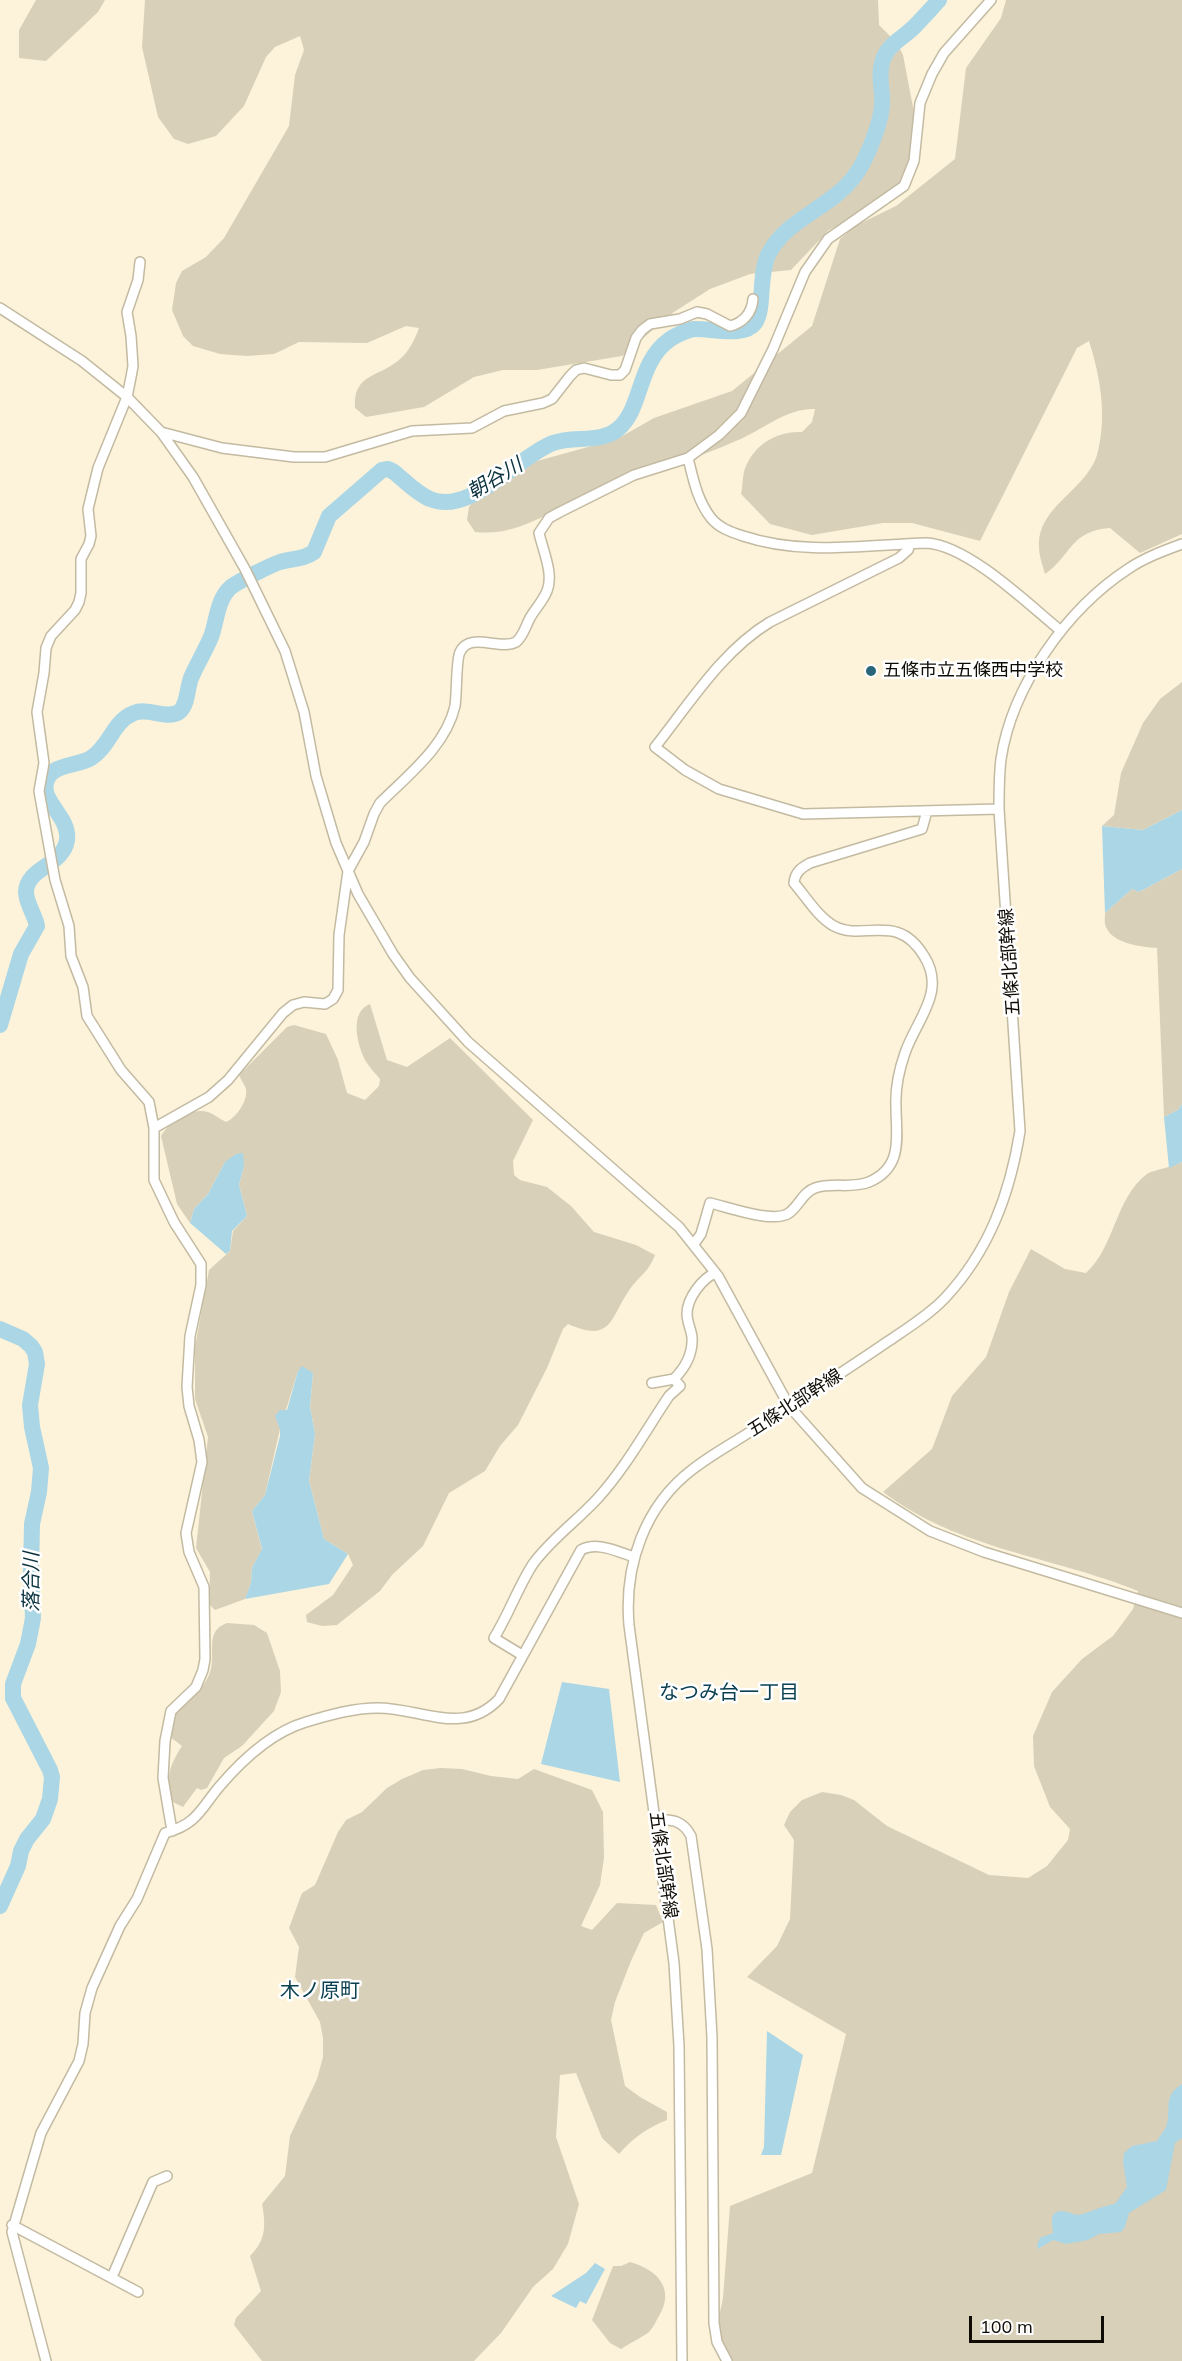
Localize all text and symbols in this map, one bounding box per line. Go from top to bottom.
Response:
water label: 朝谷川 [463,453,527,505]
place label: 五條市立五條西中学校 [883,660,1063,682]
marker: 五條市立五條西中学校 [864,664,878,678]
street label: 五條北部幹線 [995,907,1025,1017]
street label: 五條北部幹線 [744,1365,846,1441]
water label: 落合川 [20,1552,44,1612]
district label: なつみ台一丁目 [659,1681,799,1705]
street label: 五條北部幹線 [645,1810,681,1920]
district label: 木ノ原町 [280,1979,360,2003]
scale bar [972,2304,1107,2342]
text: 100 m [980,2315,1033,2338]

